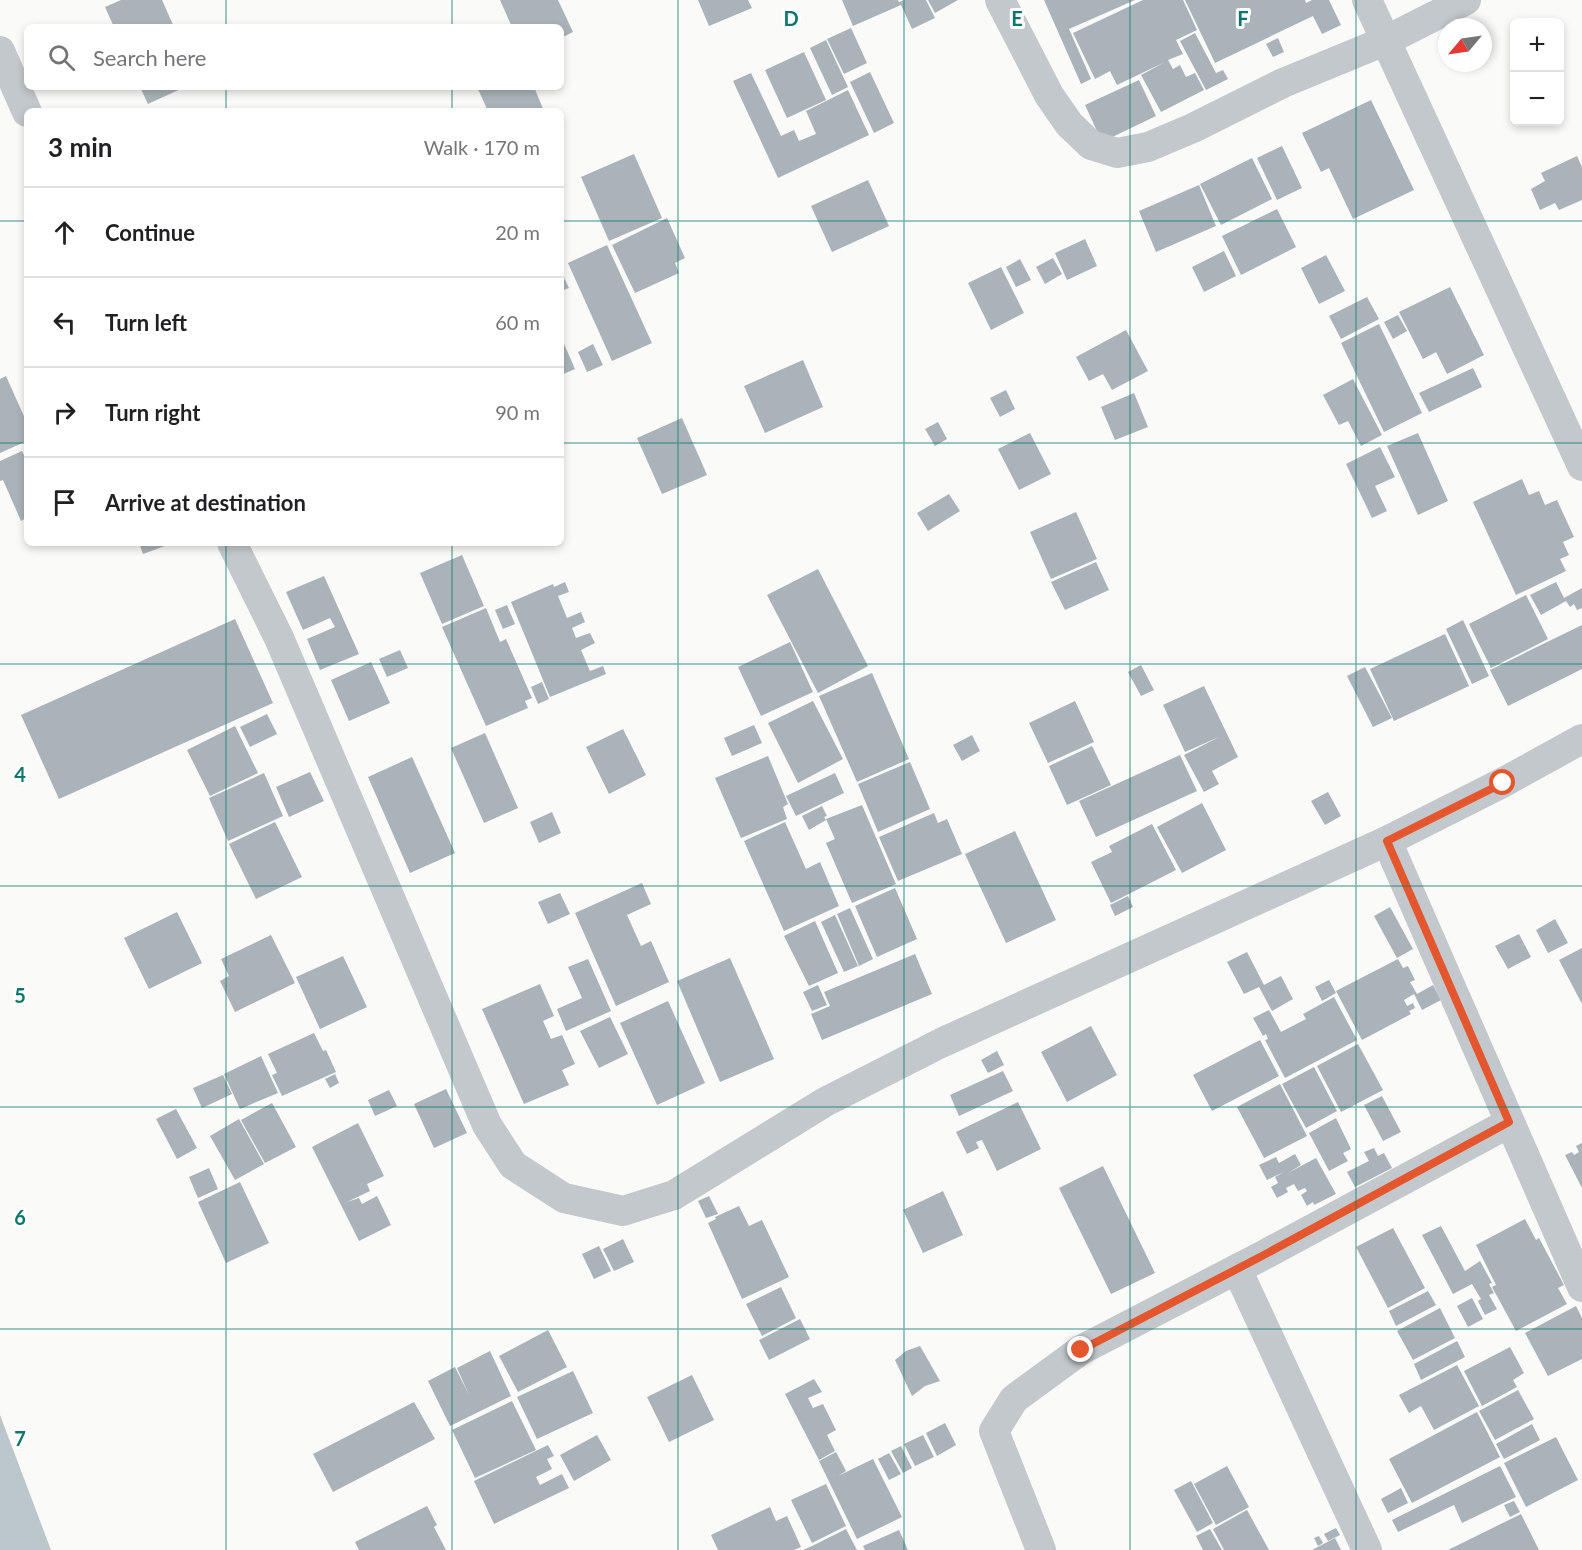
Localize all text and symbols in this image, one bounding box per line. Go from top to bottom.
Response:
text: D [783,6,799,30]
text: E [1011,6,1023,30]
text: F [1237,6,1249,30]
north arrow [1438,18,1492,72]
map controls [1510,18,1564,126]
button: + [1510,18,1564,72]
search box [24,24,564,90]
icon: search [45,41,78,74]
text: Search here [93,44,206,71]
button: − [1510,72,1564,126]
text: 3 min [48,131,112,163]
text: Walk · 170 m [424,135,540,159]
icon: ahead [48,216,81,249]
text: Continue [105,219,195,246]
text: 20 m [495,220,540,244]
icon: left [48,306,81,339]
text: Turn left [105,309,187,336]
text: 60 m [495,310,540,334]
icon: right [48,396,81,429]
text: Turn right [105,399,200,426]
text: 90 m [495,400,540,424]
icon: arrive [48,486,81,519]
text: Arrive at destination [105,489,306,516]
text: 4 [14,762,26,786]
route start [1489,769,1515,795]
text: 5 [14,983,26,1007]
text: 6 [14,1205,26,1229]
route end [1067,1336,1093,1362]
text: 7 [14,1426,26,1450]

